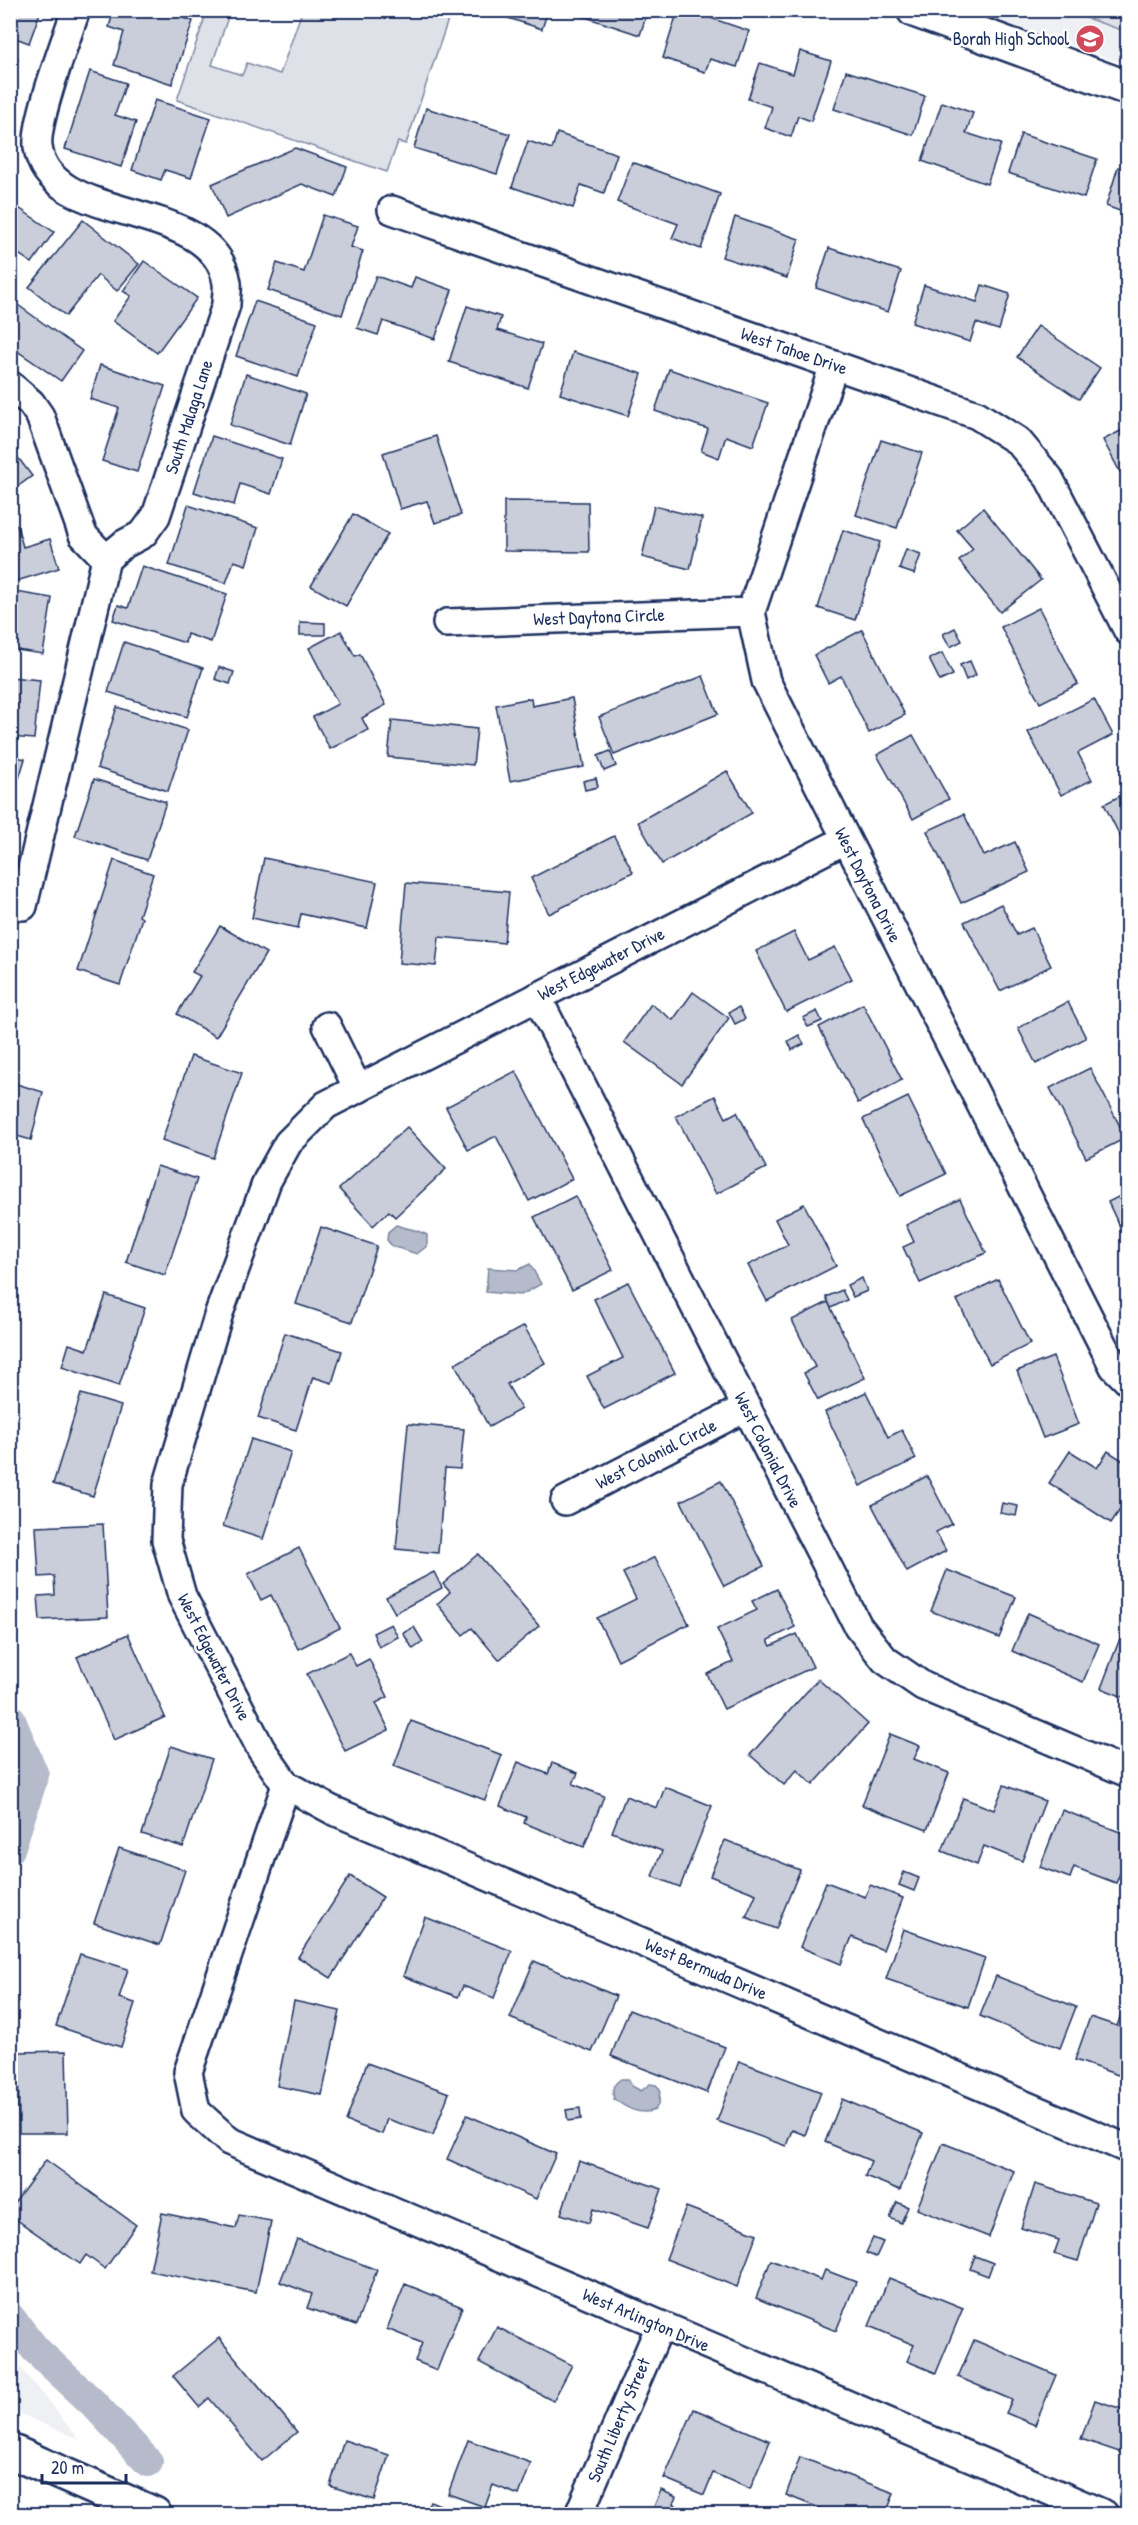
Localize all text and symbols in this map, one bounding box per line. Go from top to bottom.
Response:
school or university icon: Borah High School [1074,23,1106,55]
place label: Borah High School [953,26,1069,51]
street label: West Tahoe Drive [738,321,851,380]
street label: South Malaga Lane [158,357,219,477]
street label: West Daytona Circle [533,602,665,631]
street label: West Daytona Drive [829,823,908,946]
street label: West Edgewater Drive [533,921,669,1006]
street label: West Colonial Drive [729,1388,808,1512]
street label: West Colonial Circle [591,1412,721,1495]
street label: West Edgewater Drive [172,1589,257,1725]
street label: West Bermuda Drive [641,1932,771,2005]
street label: West Arlington Drive [579,2282,714,2358]
street label: South Liberty Street [581,2353,656,2486]
scale bar [42,2447,126,2485]
text: 20 m [51,2455,84,2480]

